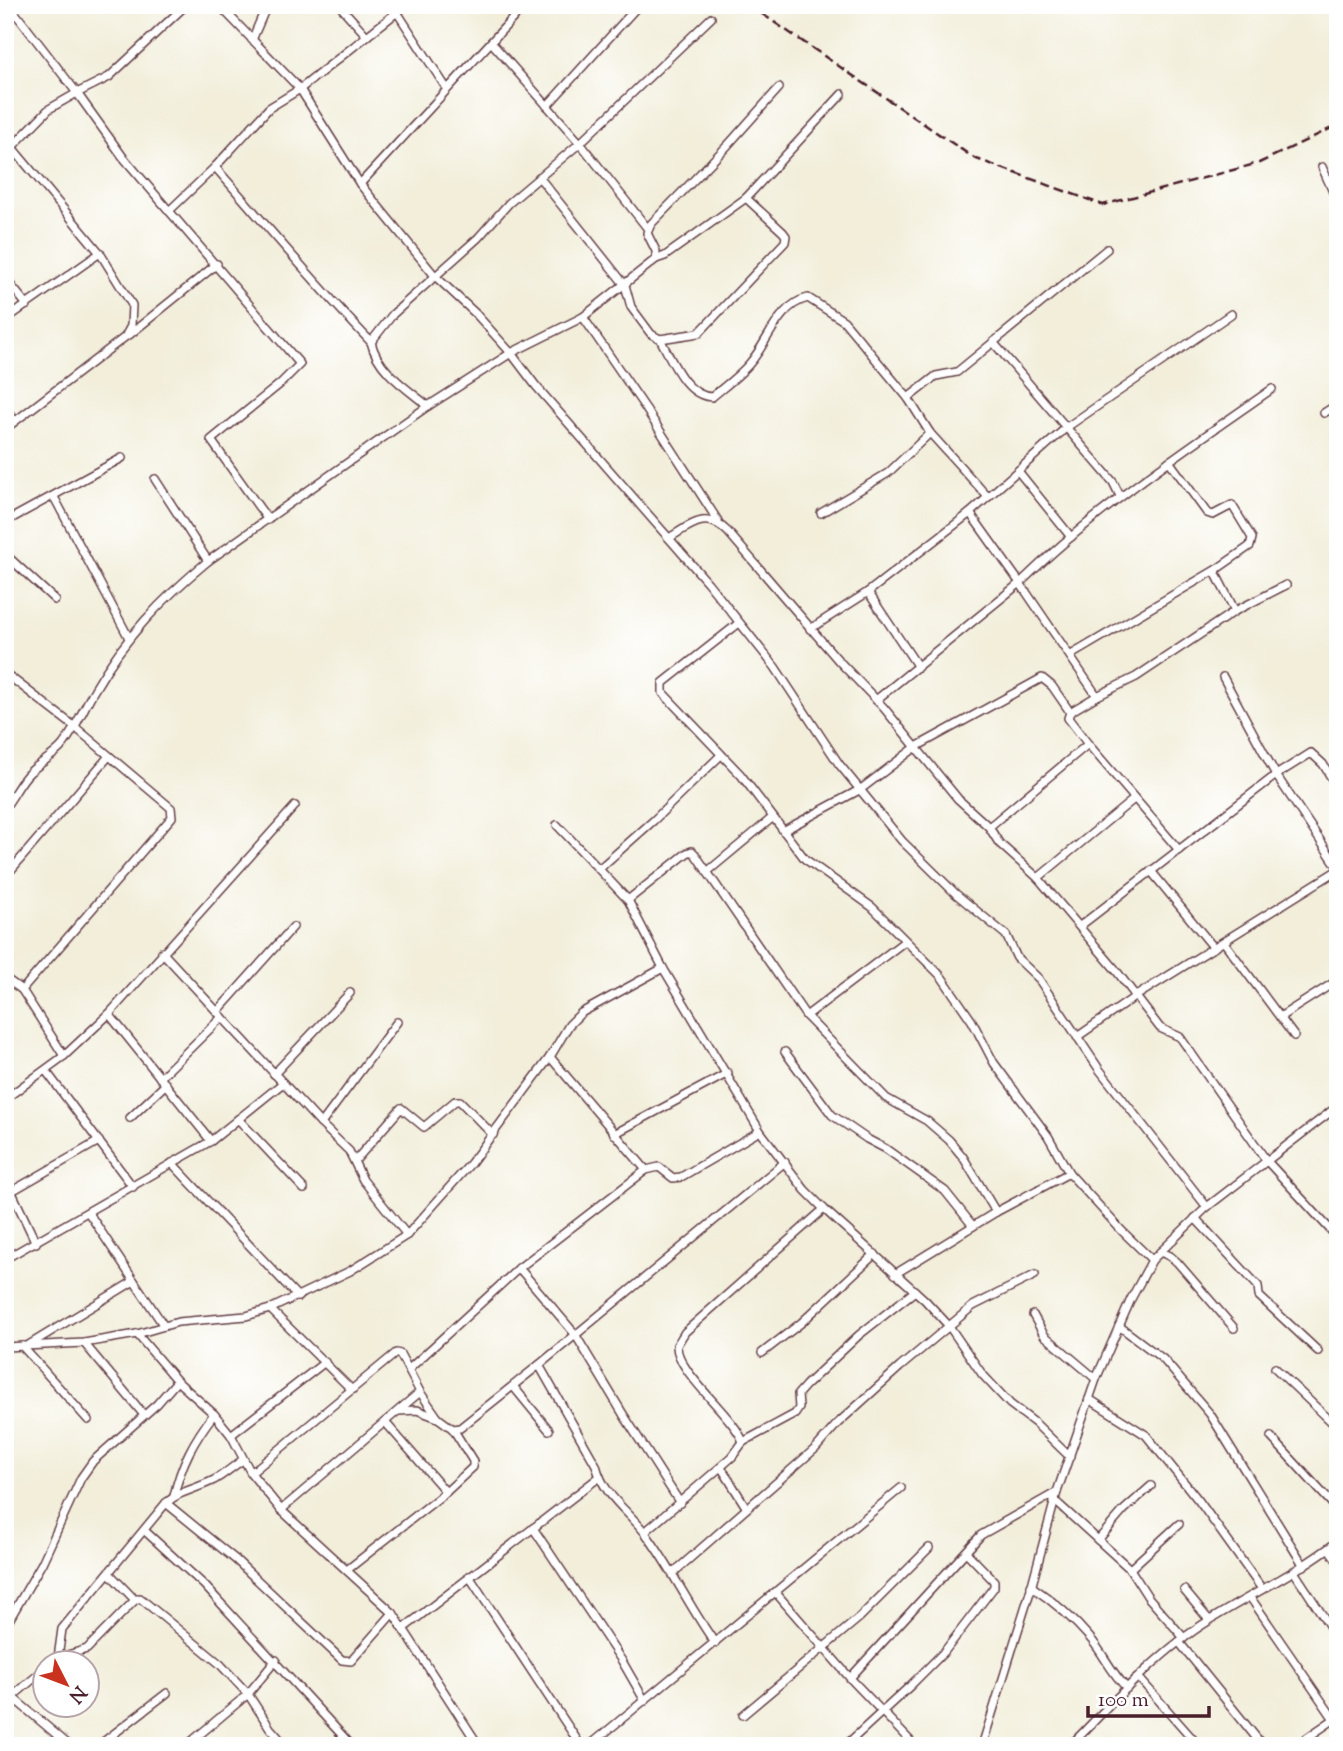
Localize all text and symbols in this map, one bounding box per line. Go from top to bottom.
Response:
north arrow [32,1650,102,1720]
scale bar [1088,1674,1208,1718]
text: N [62,1679,92,1708]
text: 100 m [1098,1686,1149,1716]

